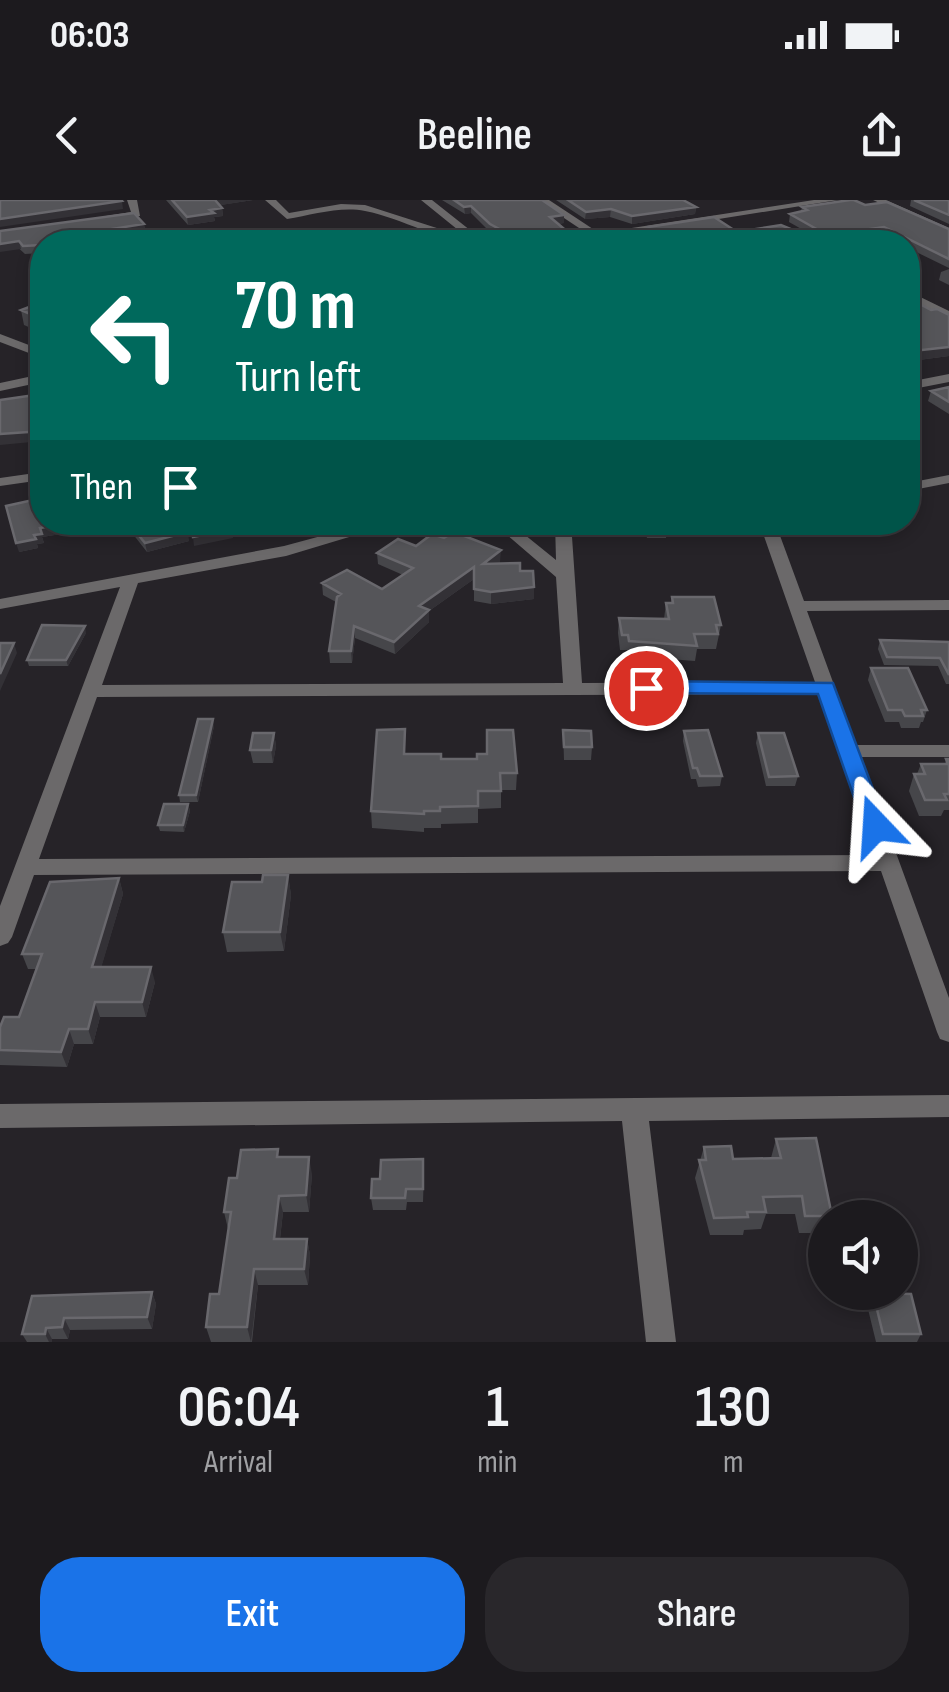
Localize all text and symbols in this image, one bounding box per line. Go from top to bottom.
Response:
text: 06:03 [50,13,130,58]
icon: back [40,108,95,163]
text: Beeline [417,108,532,163]
icon: share [854,108,909,163]
text: 70 m [235,265,356,349]
icon: left [70,270,200,400]
text: Turn left [235,350,361,405]
icon: arrive [153,460,208,515]
text: Then [70,465,133,510]
pin [604,646,689,731]
icon: arrive [619,661,674,716]
position arrow [824,774,928,878]
map controls [808,1200,918,1310]
button: sound [808,1200,918,1310]
text: 06:04 [178,1372,300,1444]
text: 1 [486,1372,509,1444]
text: 130 [695,1372,771,1444]
text: Arrival [204,1443,273,1482]
text: min [477,1443,518,1482]
text: m [723,1443,744,1482]
button: Exit [40,1557,465,1672]
button: Share [485,1557,909,1672]

